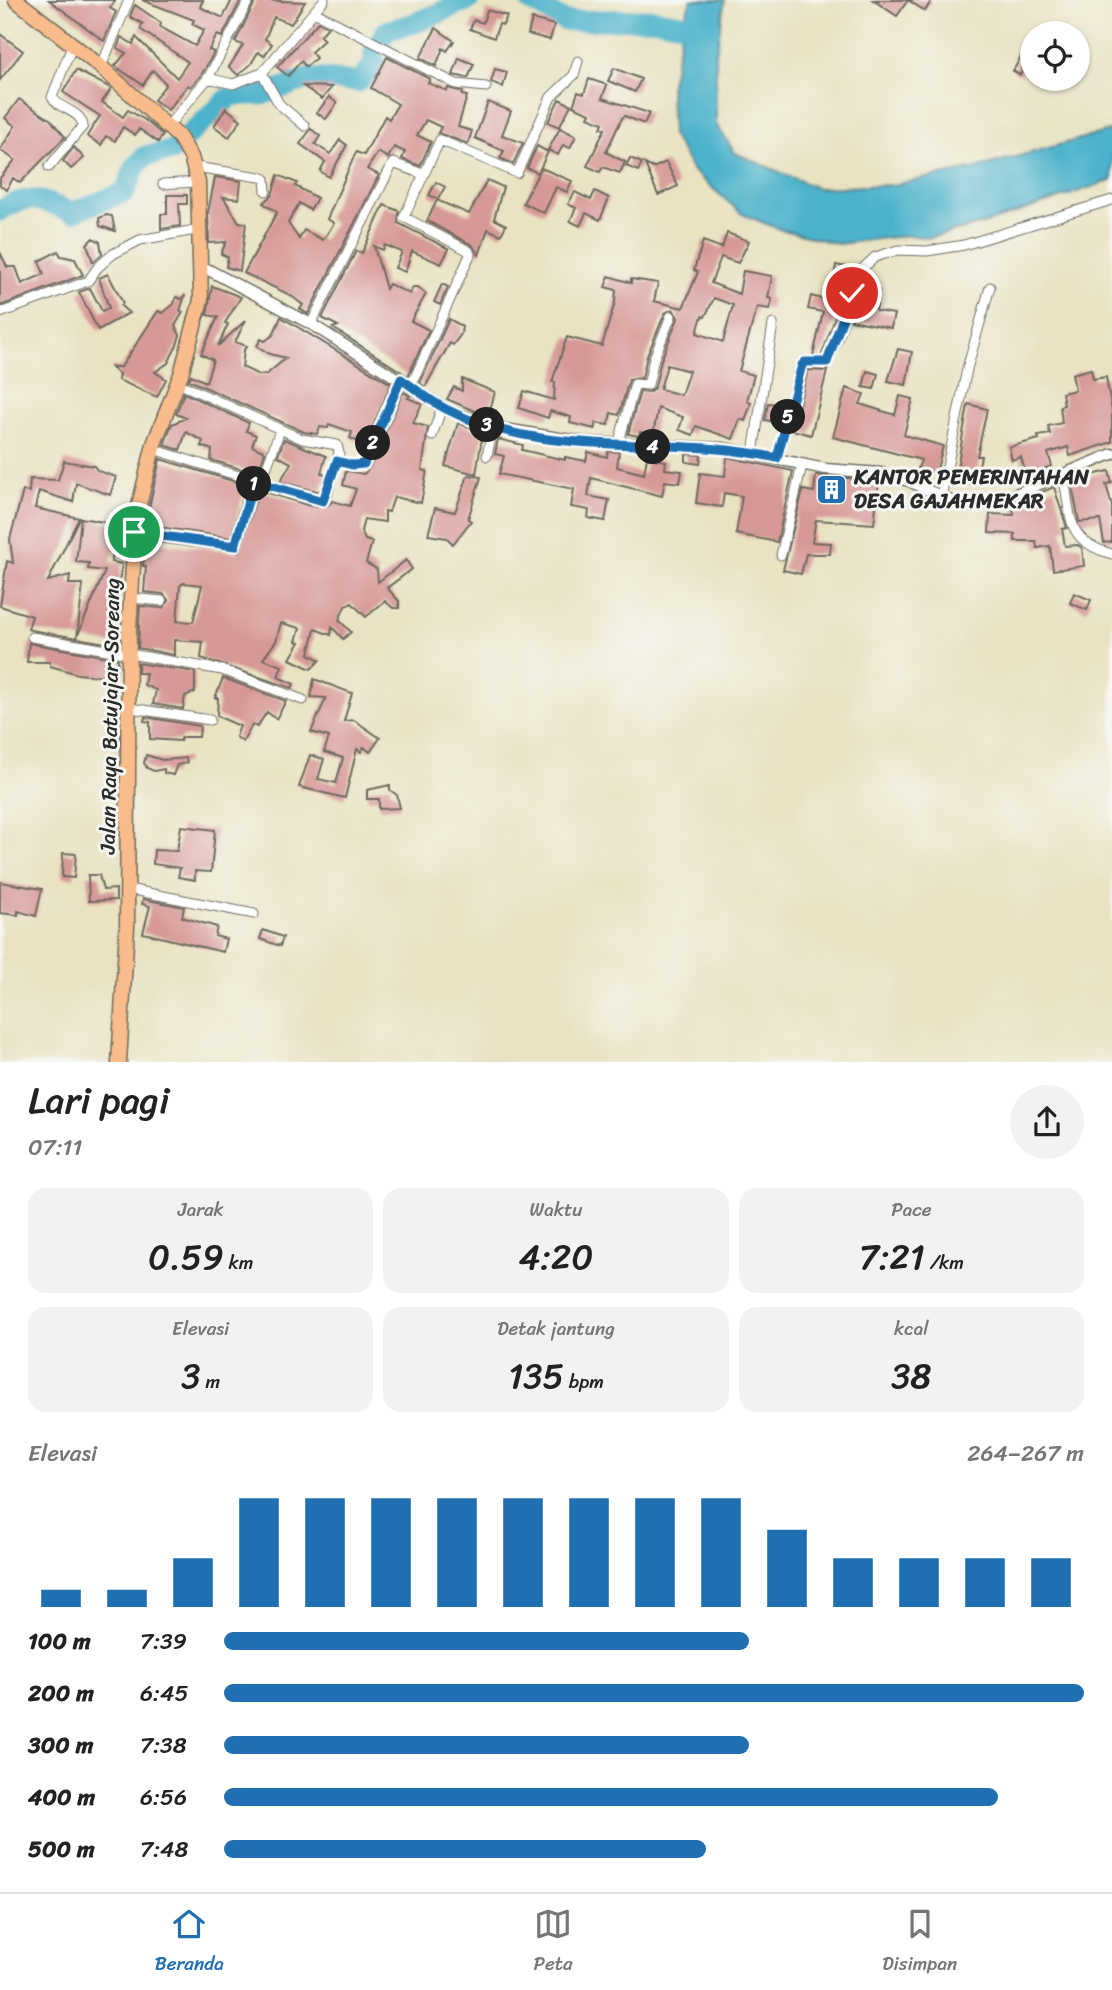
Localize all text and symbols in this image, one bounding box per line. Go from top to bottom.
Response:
map controls [1020,21,1090,91]
button: locate [1020,21,1090,91]
pin [822,263,882,323]
icon: check [833,274,871,312]
pin: 5 [770,400,806,434]
text: 5 [782,400,793,433]
pin: 3 [470,408,504,442]
text: 3 [481,408,492,441]
pin: 2 [356,426,390,460]
text: 2 [367,426,378,459]
pin: 4 [636,430,670,464]
text: 4 [647,430,658,463]
place label: KANTOR PEMERINTAHAN DESA GAJAHMEKAR [853,458,1089,520]
pin: 1 [236,466,272,502]
text: 1 [249,467,258,500]
building icon: KANTOR PEMERINTAHAN DESA GAJAHMEKAR [814,472,848,506]
pin [104,502,164,562]
icon: arrive [115,513,153,551]
street label: Jalan Raya Batujajar-Soreang [89,577,131,855]
text: Lari pagi [28,1067,169,1134]
button: share [1010,1085,1084,1159]
text: 07:11 [28,1127,82,1168]
text: Jarak [178,1193,224,1226]
text: Waktu [530,1193,582,1226]
text: Pace [891,1193,931,1226]
text: 0.59 [148,1226,224,1288]
text: 4:20 [519,1226,593,1288]
text: 7:21 [859,1226,925,1288]
text: km [224,1246,253,1279]
text: /km [925,1246,964,1279]
text: Elevasi [172,1312,229,1345]
text: Detak jantung [497,1312,615,1345]
text: kcal [894,1312,929,1345]
text: 3 [181,1345,201,1407]
text: 135 [508,1345,564,1407]
text: 38 [891,1345,931,1407]
text: m [201,1365,220,1398]
text: bpm [564,1365,604,1398]
text: Elevasi [28,1433,97,1474]
text: 264–267 m [967,1433,1084,1474]
text: 100 m [28,1621,91,1662]
text: 7:39 [140,1621,187,1662]
text: 200 m [28,1673,94,1714]
text: 6:45 [140,1673,188,1714]
text: 300 m [28,1725,93,1766]
text: 7:38 [140,1725,187,1766]
text: 400 m [28,1777,95,1818]
text: 6:56 [140,1777,187,1818]
text: 500 m [28,1829,95,1870]
text: 7:48 [140,1829,188,1870]
tab: Beranda [155,1905,224,1980]
tab: Peta [533,1905,573,1980]
tab: Disimpan [882,1905,957,1980]

